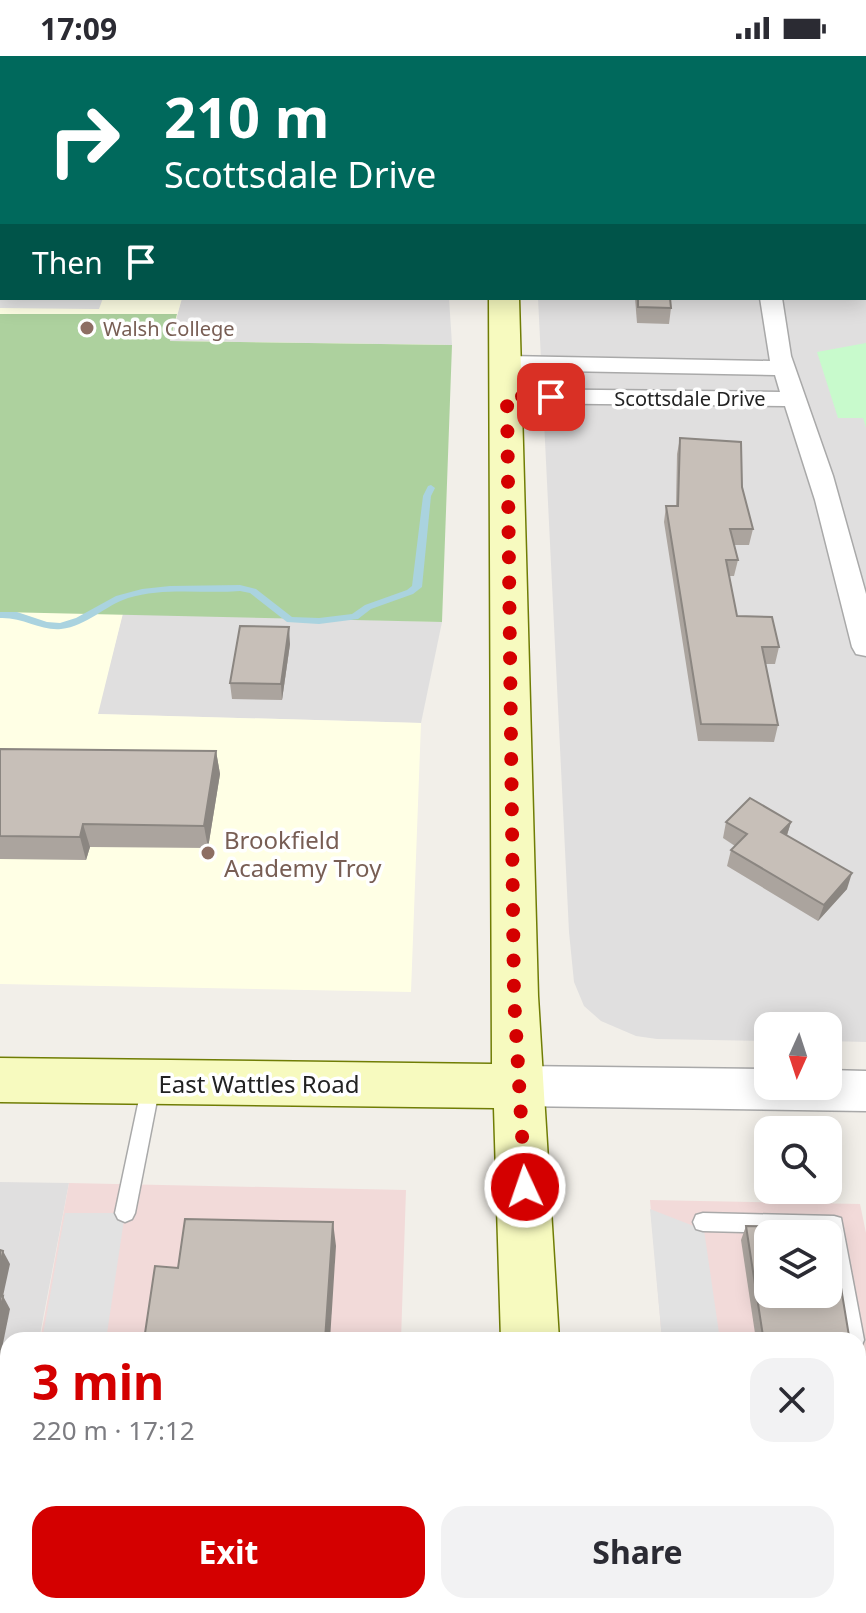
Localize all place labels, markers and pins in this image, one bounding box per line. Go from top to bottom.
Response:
place label: Walsh College [103,315,235,342]
marker: Walsh College [78,319,96,337]
pin [517,363,585,431]
place label: Brookfield Academy Troy [224,823,382,884]
marker: Brookfield Academy Troy [199,844,217,862]

